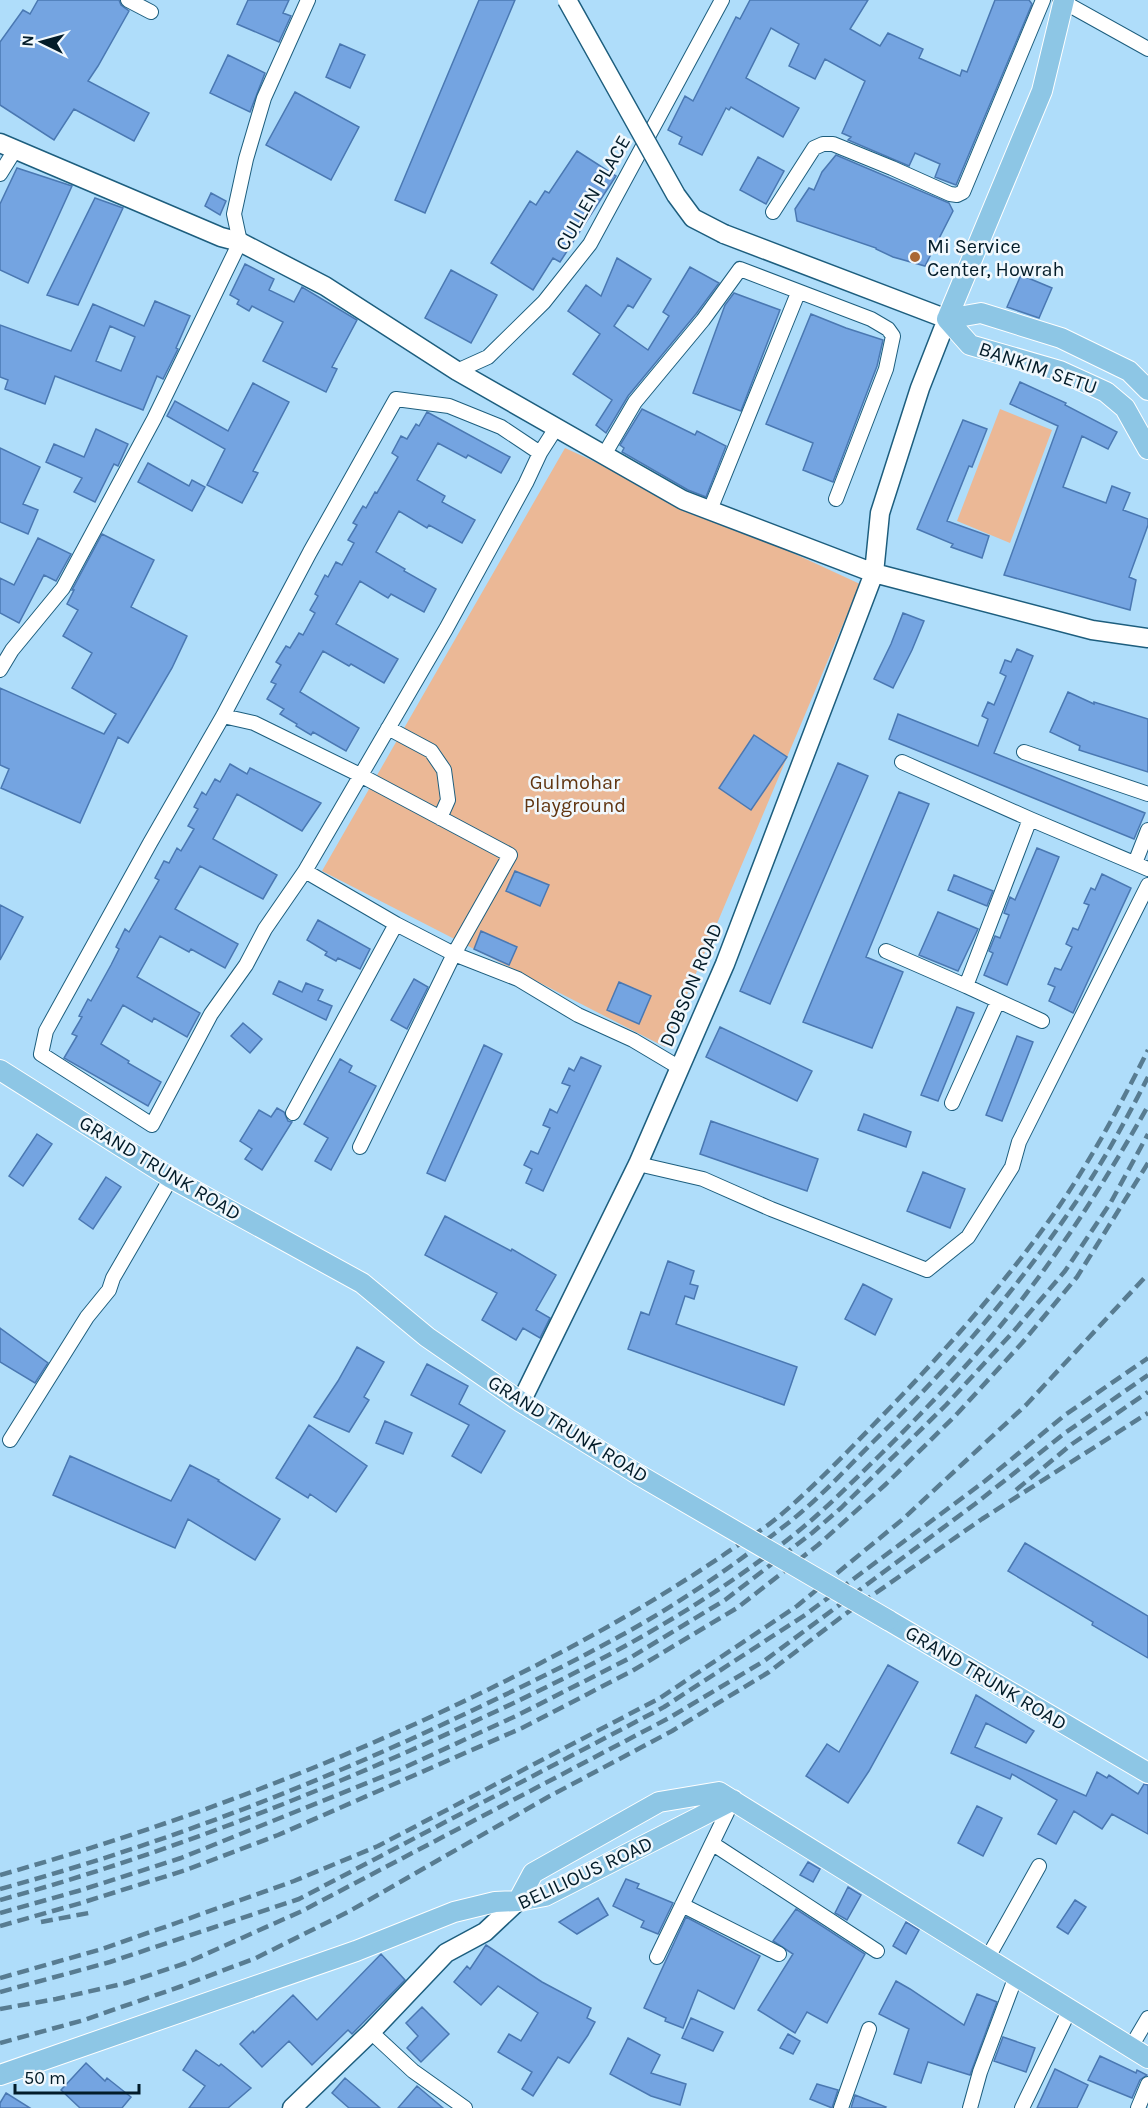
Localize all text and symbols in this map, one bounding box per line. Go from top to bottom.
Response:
north arrow [12,12,72,72]
text: N [18,34,38,47]
street label: CULLEN PLACE [551,131,635,255]
place label: Mi Service Center, Howrah [927,235,1065,281]
marker: Mi Service Center, Howrah [908,250,922,264]
street label: BANKIM SETU [976,337,1100,399]
park label: Gulmohar Playground [524,771,626,817]
street label: DOBSON ROAD [655,920,727,1050]
street label: GRAND TRUNK ROAD [75,1111,245,1225]
street label: GRAND TRUNK ROAD [484,1370,652,1488]
street label: GRAND TRUNK ROAD [901,1621,1071,1735]
street label: BELILIOUS ROAD [514,1832,656,1914]
scale bar [15,2057,140,2095]
text: 50 m [24,2067,66,2089]

